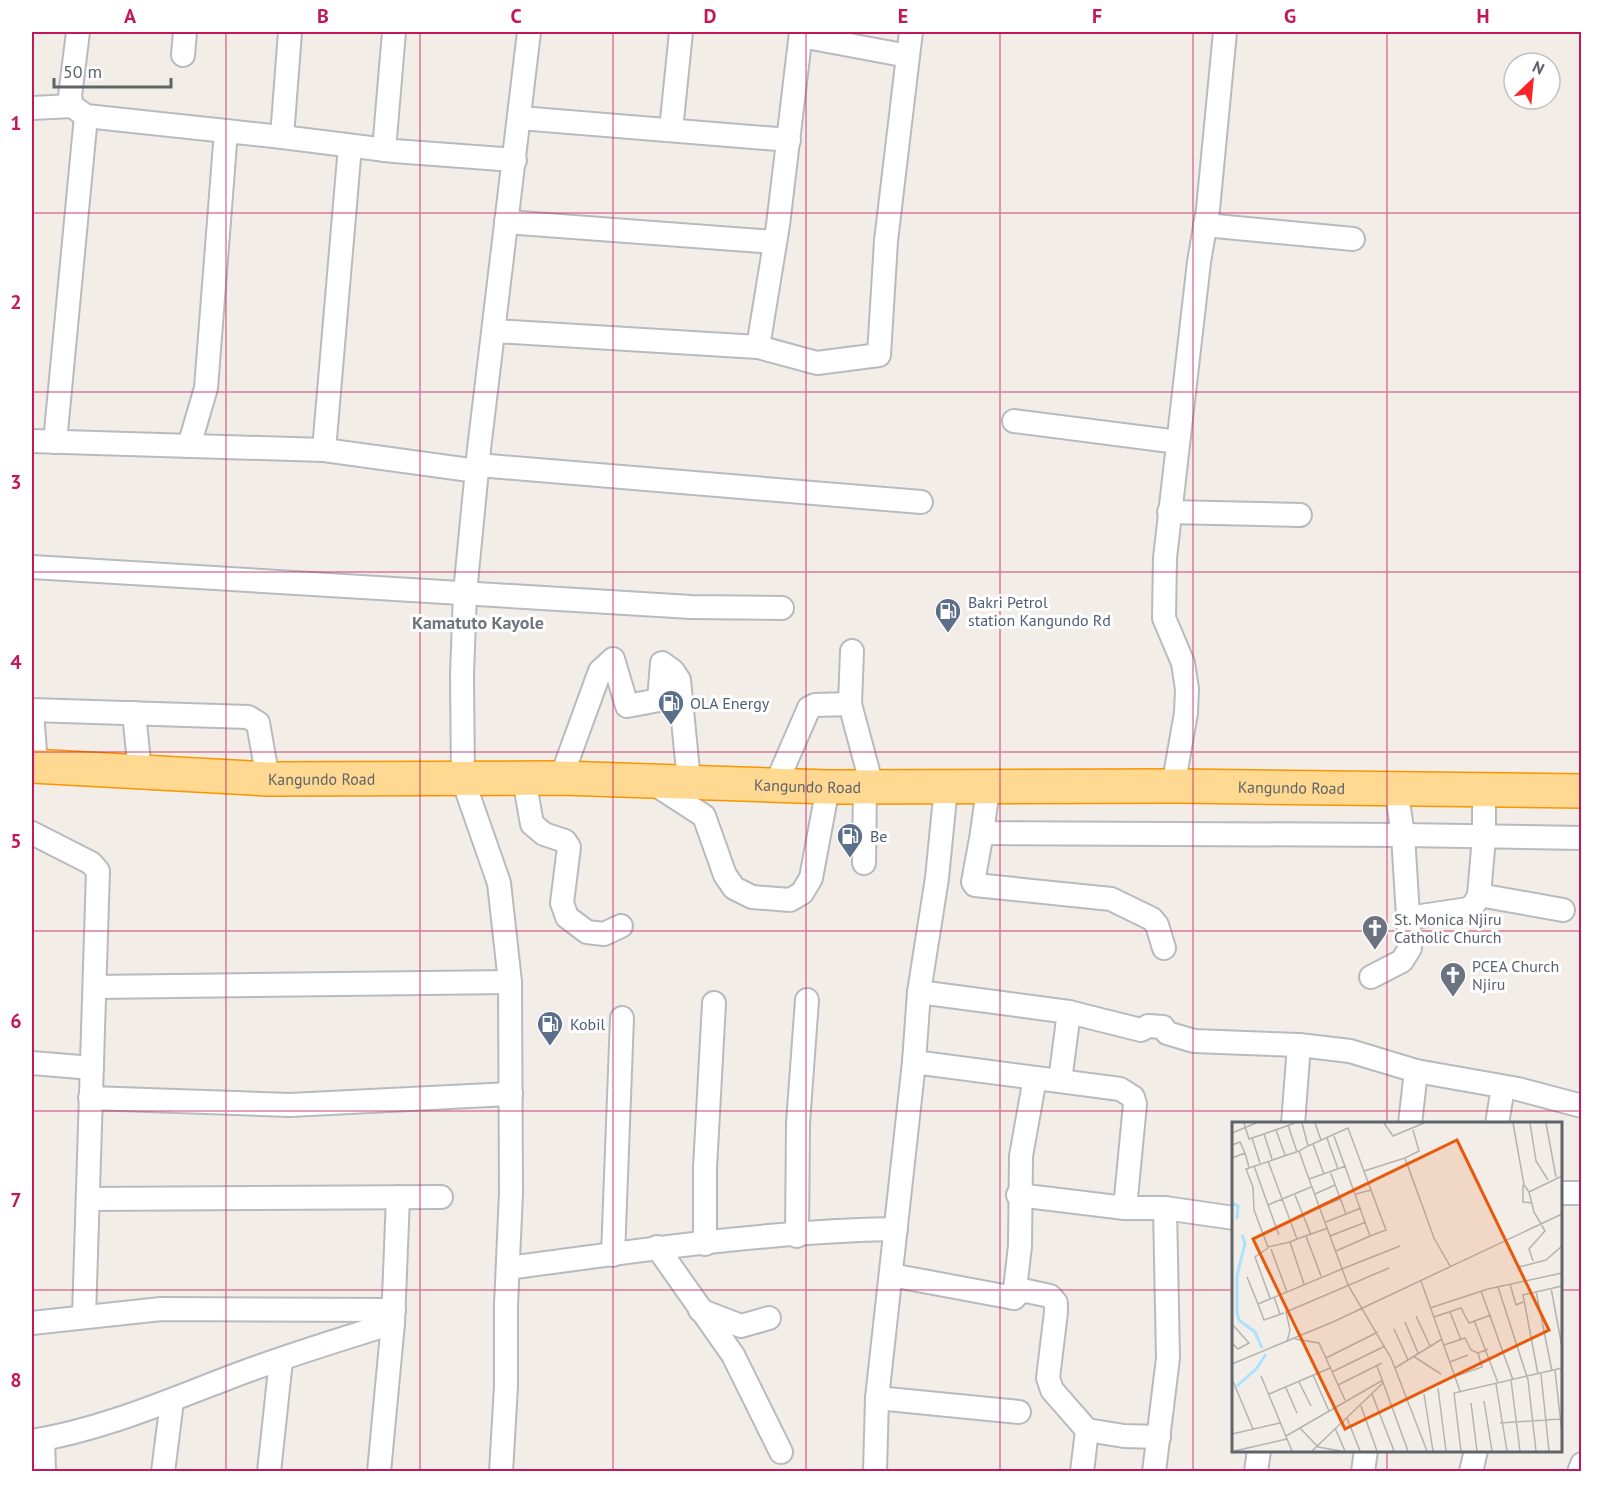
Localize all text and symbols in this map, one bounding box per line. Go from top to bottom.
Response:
text: A [124,3,137,29]
text: B [317,3,329,29]
text: C [510,3,522,29]
text: D [704,3,717,29]
text: E [898,3,908,29]
text: F [1092,3,1102,29]
text: G [1284,3,1296,29]
text: H [1476,3,1490,29]
scale bar [54,51,171,89]
north arrow [1502,51,1562,111]
text: N [1529,56,1548,79]
text: 50 m [63,60,102,83]
text: 1 [10,110,22,136]
text: 2 [10,289,22,315]
text: 3 [10,469,22,495]
place label: Bakri Petrol station Kangundo Rd [968,592,1111,630]
fuel station icon: Bakri Petrol station Kangundo Rd [933,596,963,634]
district label: Kamatuto Kayole [412,611,544,634]
text: 4 [10,649,22,675]
fuel station icon: OLA Energy [656,688,686,726]
place label: OLA Energy [690,693,770,713]
street label: Kangundo Road [268,769,375,789]
street label: Kangundo Road [754,775,861,797]
street label: Kangundo Road [1238,777,1345,798]
fuel station icon: Be [835,821,865,859]
place label: Be [870,826,887,846]
text: 5 [10,828,22,854]
place label: St. Monica Njiru Catholic Church [1394,909,1502,947]
church icon: St. Monica Njiru Catholic Church [1360,913,1390,951]
place label: PCEA Church Njiru [1472,956,1559,994]
church icon: PCEA Church Njiru [1438,960,1468,998]
text: 6 [10,1008,22,1034]
fuel station icon: Kobil [535,1009,565,1047]
place label: Kobil [570,1014,605,1034]
inset map [1232,1122,1562,1452]
text: 7 [10,1187,22,1213]
text: 8 [10,1367,22,1393]

